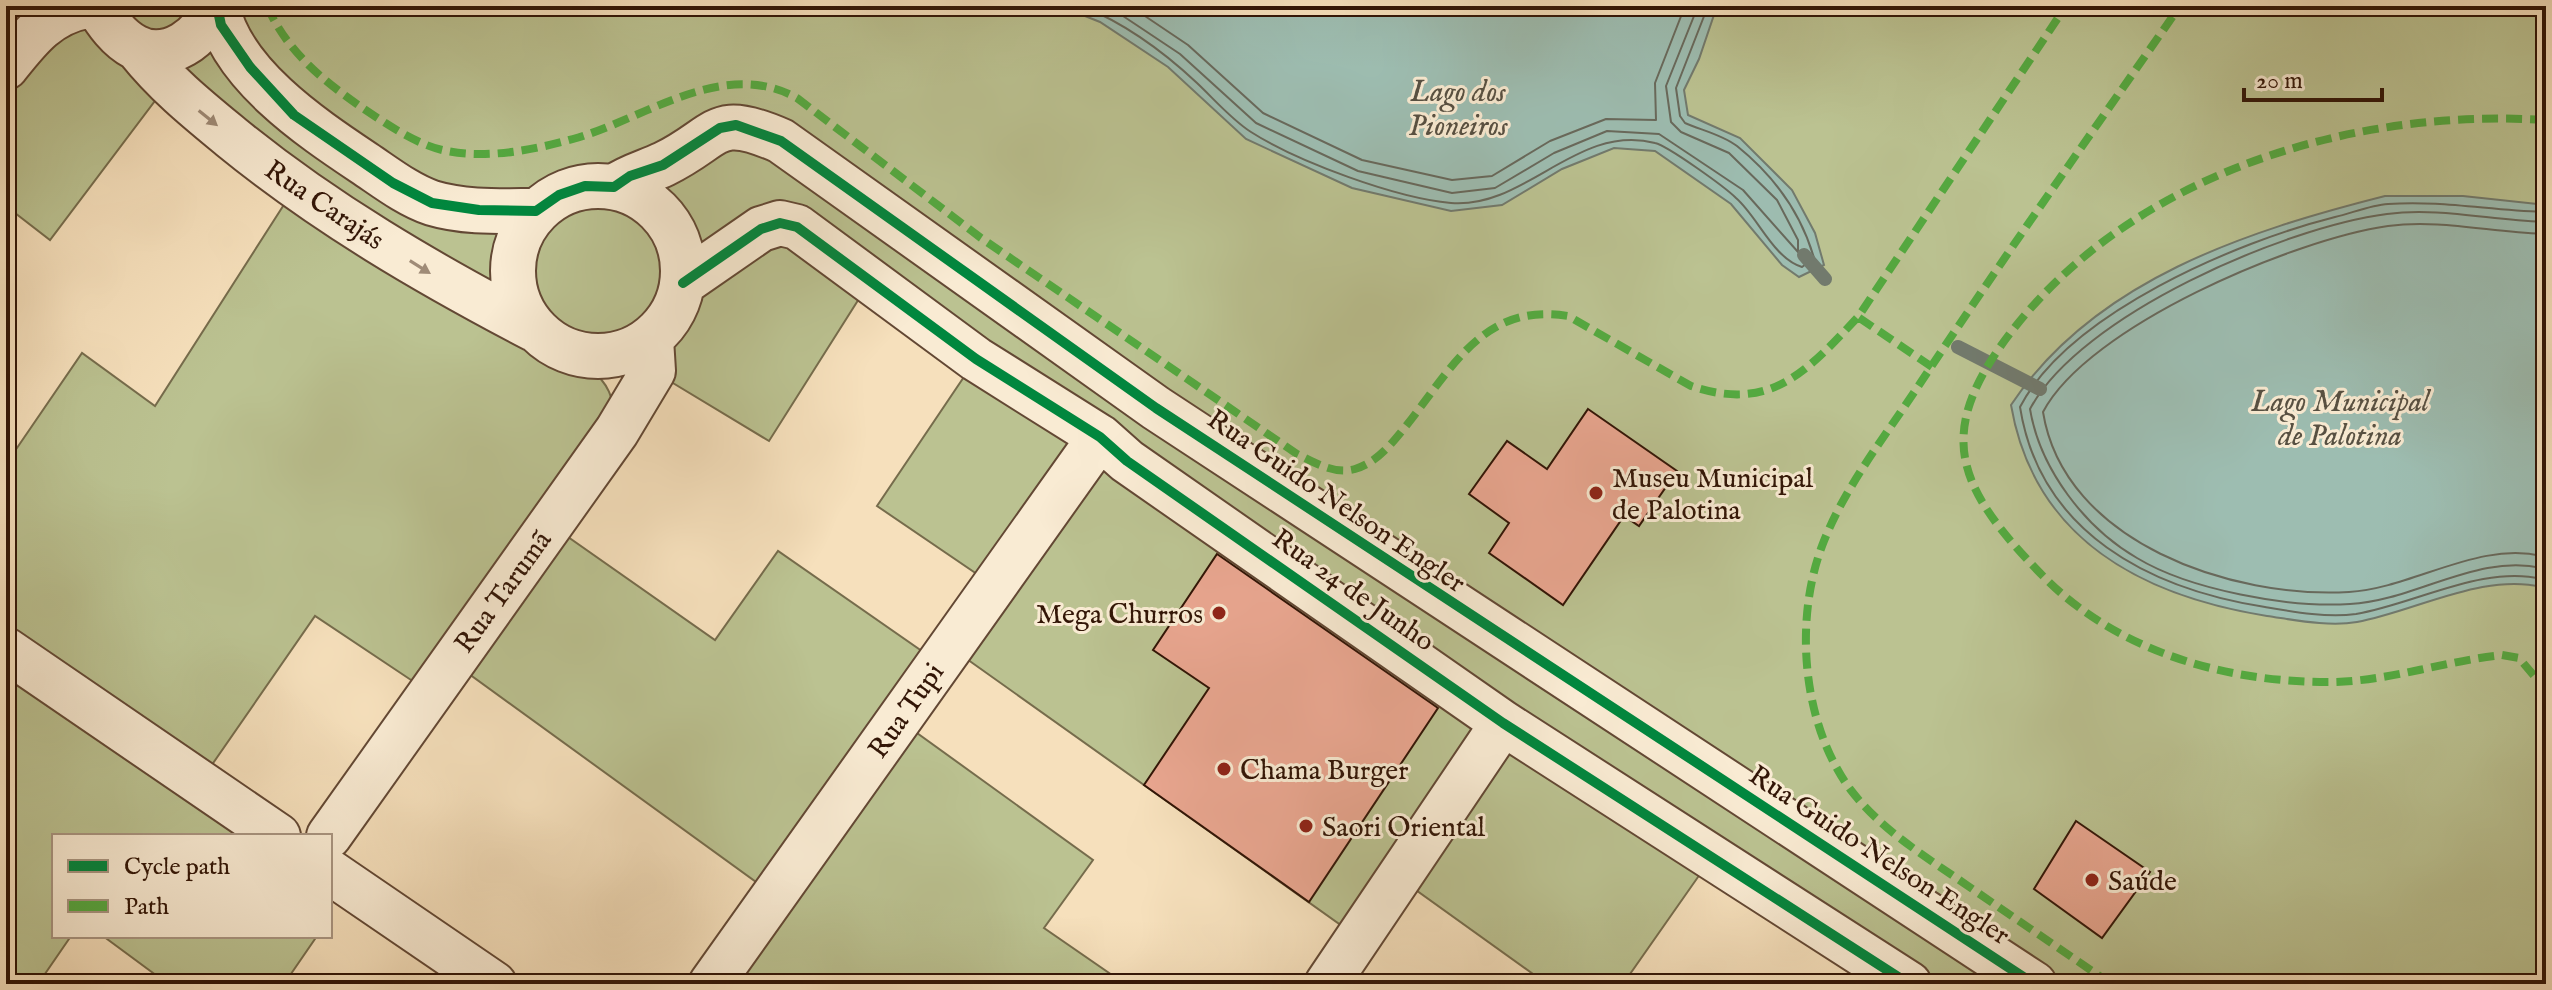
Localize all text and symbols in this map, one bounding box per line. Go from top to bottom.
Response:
scale bar [2244,52,2382,102]
text: 20 m [2256,66,2303,97]
water label: Lago dos Pioneiros [1408,74,1508,146]
one-way arrow [197,109,217,126]
street label: Rua Carajás [257,153,390,259]
one-way arrow [409,260,431,274]
water label: Lago Municipal de Palotina [2250,384,2432,456]
street label: Rua Guido Nelson Engler [1200,403,1471,602]
place label: Museu Municipal de Palotina [1612,462,1813,529]
marker: Museu Municipal de Palotina [1587,484,1605,502]
street label: Rua 24 de Junho [1264,522,1441,660]
street label: Rua Tarumã [448,524,561,661]
place label: Mega Churros [1036,598,1203,633]
marker: Mega Churros [1210,604,1228,622]
street label: Rua Tupi [861,657,953,766]
place label: Chama Burger [1240,754,1409,789]
street label: Rua Guido Nelson Engler [1742,759,2016,954]
marker: Chama Burger [1215,760,1233,778]
place label: Saori Oriental [1322,811,1486,846]
marker: Saori Oriental [1297,817,1315,835]
legend [52,834,332,938]
text: Cycle path [124,852,230,883]
place label: Saúde [2108,865,2177,900]
marker: Saúde [2083,871,2101,889]
text: Path [124,892,169,923]

